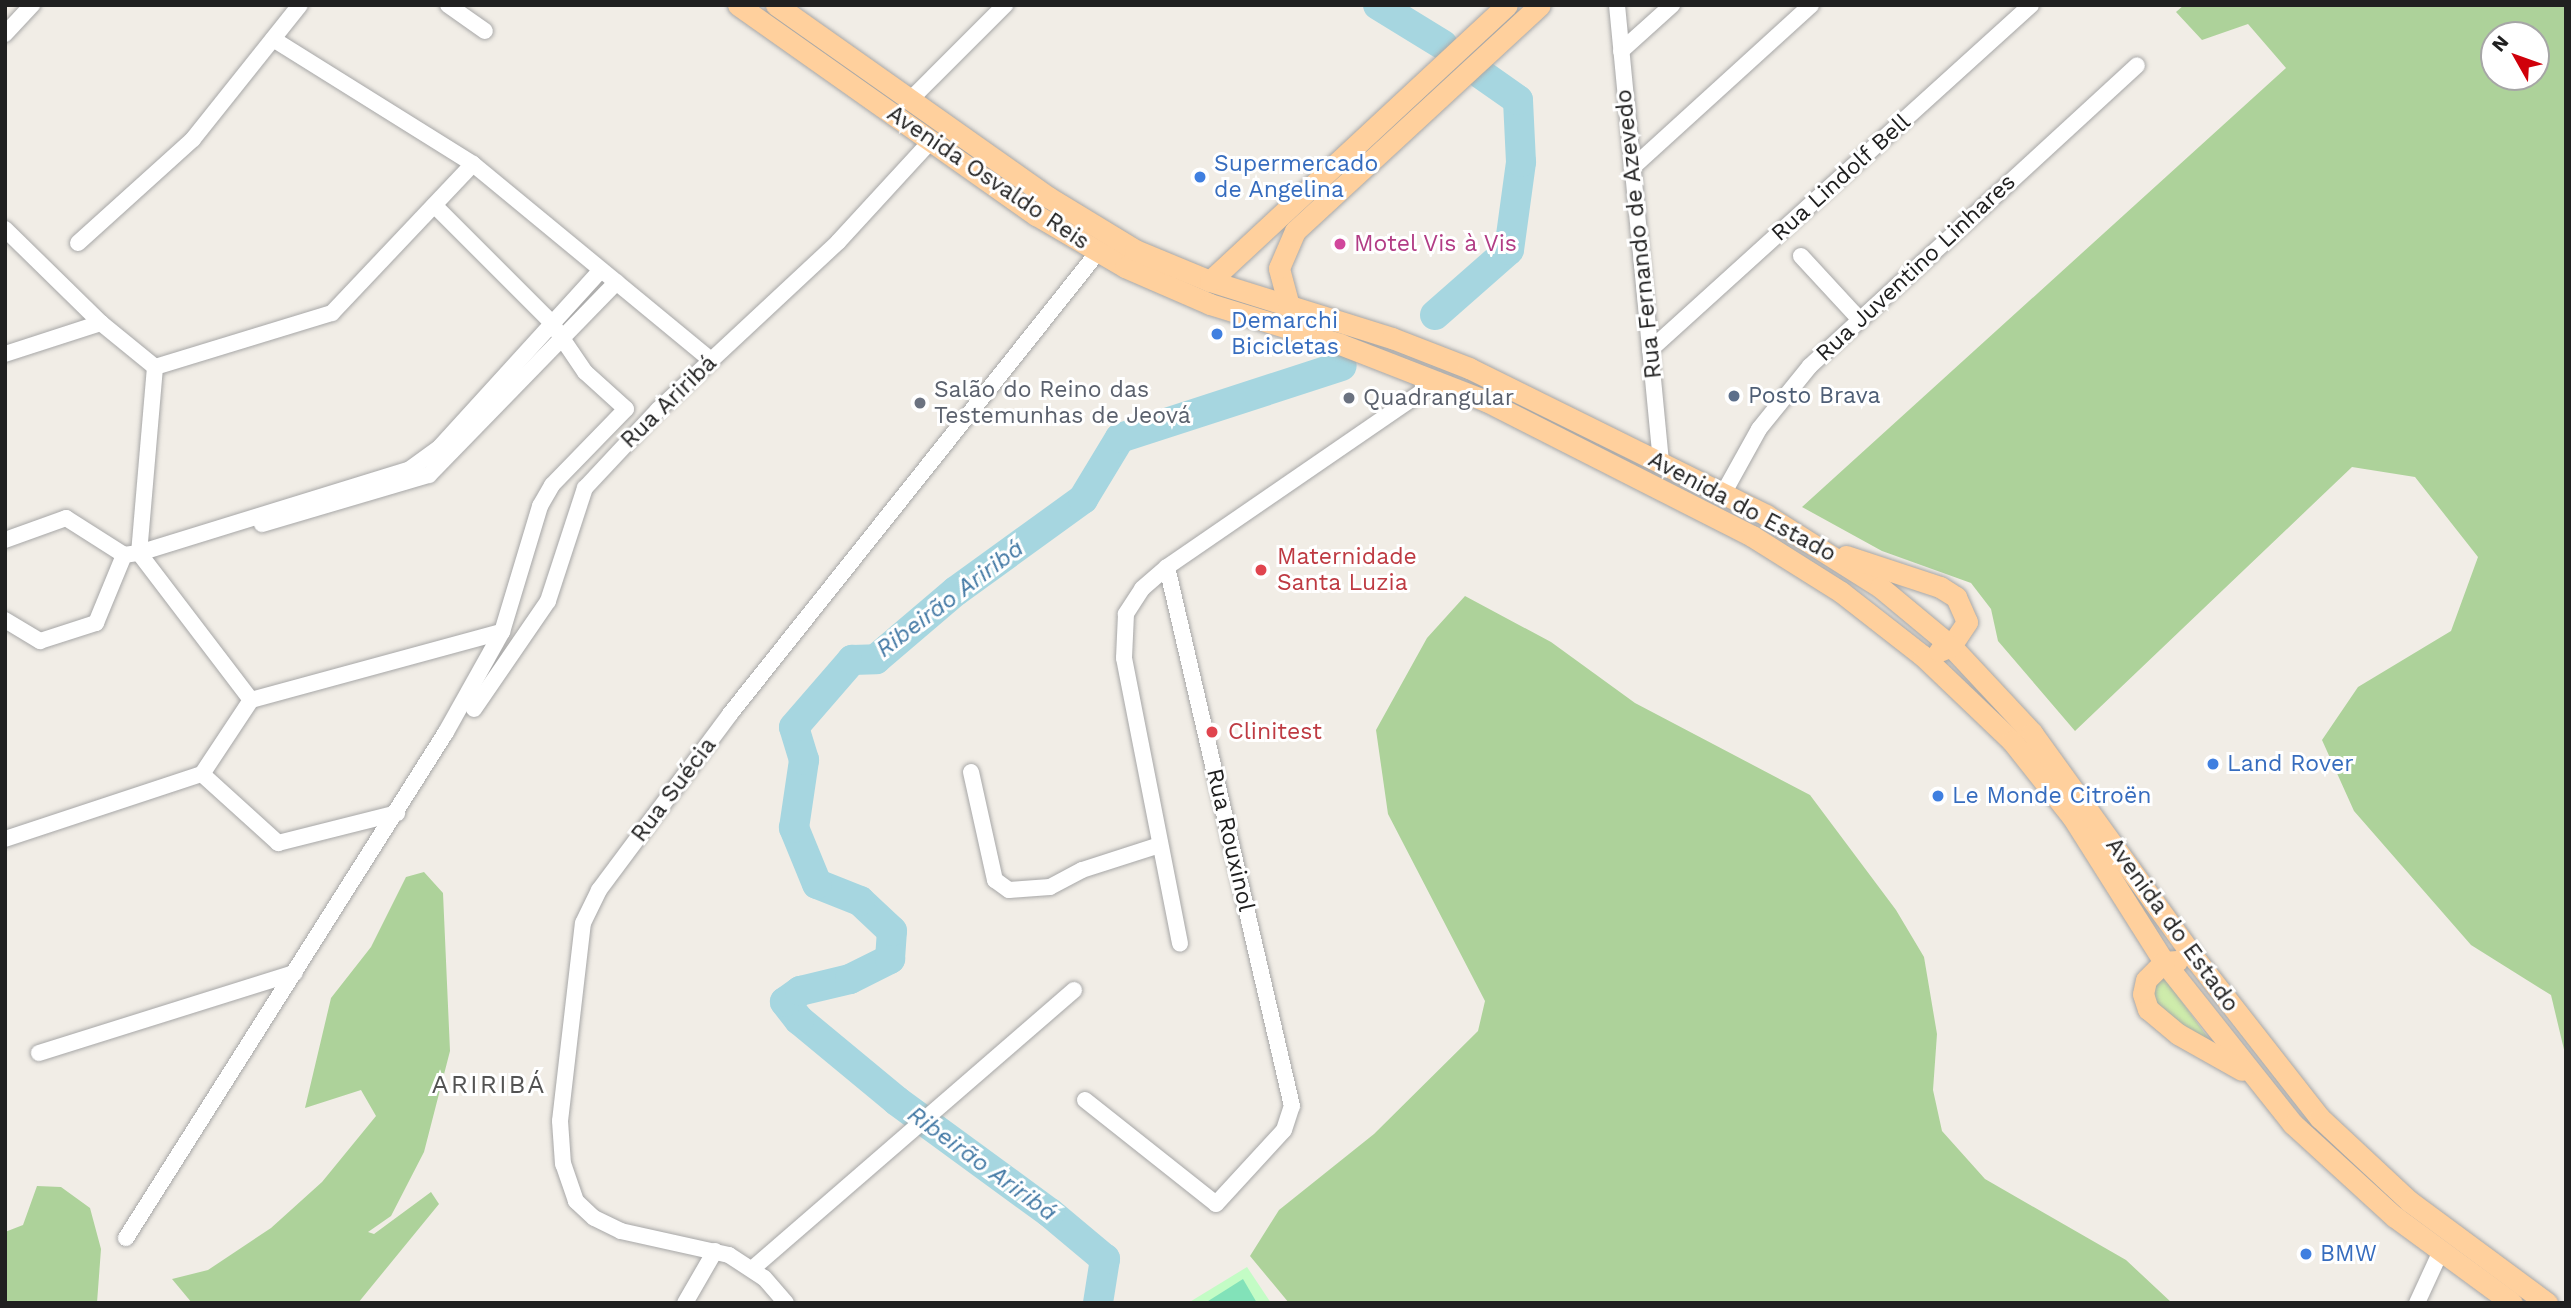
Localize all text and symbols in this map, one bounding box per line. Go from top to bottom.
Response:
north arrow [2480,21,2550,91]
text: N [2487,31,2513,56]
street label: Rua Fernando de Azevedo [1610,87,1668,381]
street label: Avenida Osvaldo Reis [881,100,1095,256]
street label: Rua Lindolf Bell [1765,108,1917,248]
place label: Supermercado de Angelina [1214,150,1378,204]
street label: Rua Juventino Linhares [1810,168,2022,368]
marker: Supermercado de Angelina [1192,169,1208,185]
place label: Motel Vis à Vis [1354,230,1520,258]
marker: Motel Vis à Vis [1332,236,1348,252]
place label: Demarchi Bicicletas [1231,307,1339,361]
marker: Demarchi Bicicletas [1209,326,1225,342]
street label: Rua Ariribá [615,349,723,455]
place label: Salão do Reino das Testemunhas de Jeová [934,376,1191,430]
place label: Posto Brava [1748,382,1880,410]
place label: Quadrangular [1363,384,1514,412]
marker: Posto Brava [1726,388,1742,404]
marker: Quadrangular [1341,390,1357,406]
marker: Salão do Reino das Testemunhas de Jeová [912,395,928,411]
street label: Avenida do Estado [1643,446,1841,568]
water label: Ribeirão Ariribá [870,534,1030,664]
place label: Maternidade Santa Luzia [1277,543,1417,597]
marker: Maternidade Santa Luzia [1251,560,1271,580]
place label: Clinitest [1228,718,1322,746]
marker: Clinitest [1202,722,1222,742]
street label: Rua Suécia [626,732,722,848]
place label: Land Rover [2227,750,2354,778]
marker: Land Rover [2205,756,2221,772]
street label: Rua Rouxinol [1200,766,1260,914]
place label: Le Monde Citroën [1952,782,2151,810]
marker: Le Monde Citroën [1930,788,1946,804]
street label: Avenida do Estado [2099,832,2245,1018]
district label: ARIRIBÁ [432,1069,546,1101]
water label: Ribeirão Ariribá [901,1100,1063,1228]
place label: BMW [2320,1240,2377,1268]
marker: BMW [2298,1246,2314,1262]

